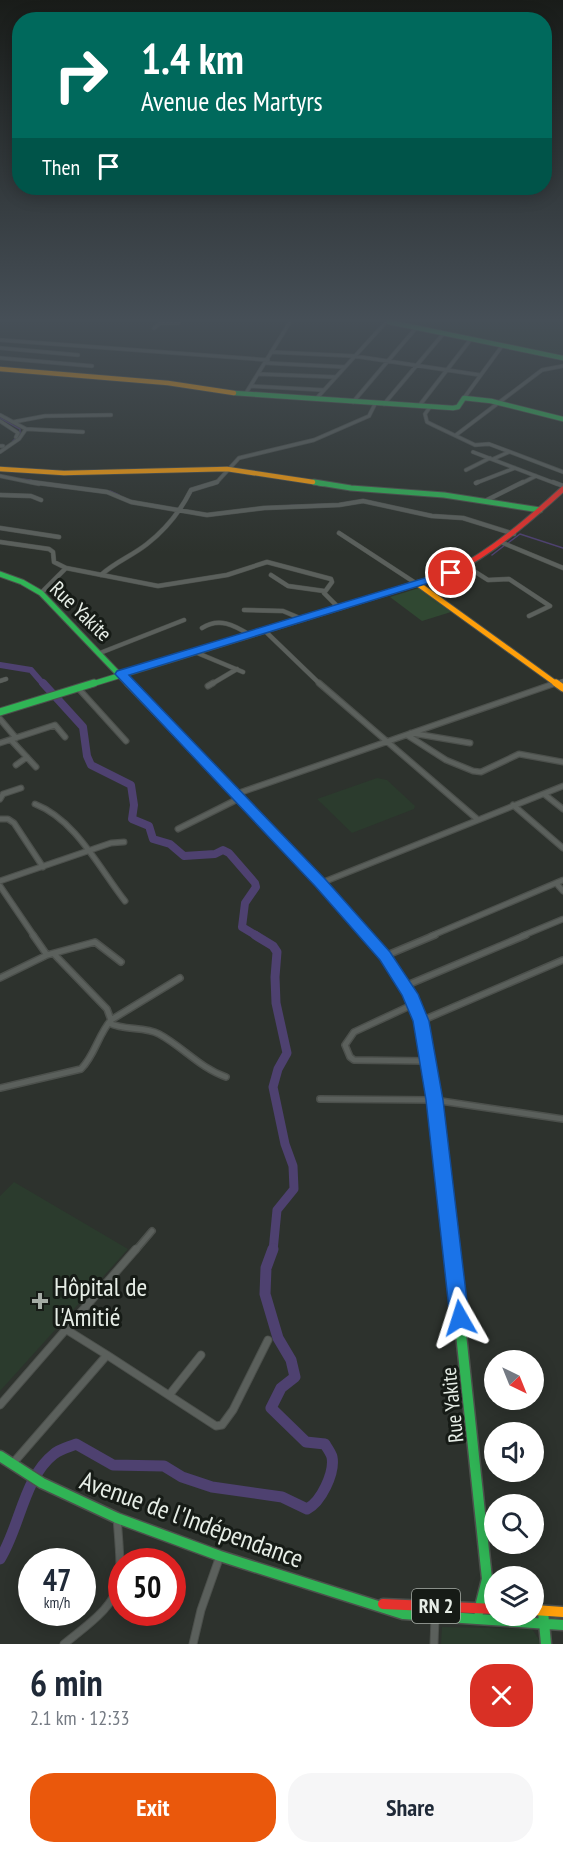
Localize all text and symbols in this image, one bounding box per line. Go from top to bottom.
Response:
text: 1.4 km [141,31,244,86]
icon: right [42,36,120,114]
text: Avenue des Martyrs [141,84,323,118]
icon: arrive [92,150,125,183]
text: Then [42,153,80,181]
pin [425,547,476,598]
icon: arrive [434,556,467,589]
street label: Rue Yakite [44,575,118,647]
place label: Hôpital de l'Amitié [54,1270,147,1333]
position arrow [428,1286,492,1350]
marker: Hôpital de l'Amitié [31,1292,49,1310]
north arrow [484,1350,544,1410]
map controls [484,1350,544,1626]
street label: Rue Yakite [435,1366,469,1444]
button: sound [484,1422,544,1482]
street label: Avenue de l'Indépendance [76,1463,308,1575]
button: search [484,1494,544,1554]
speed limit sign: 50 [108,1548,186,1626]
text: 47 [43,1560,71,1599]
button: layers [484,1566,544,1626]
road number: RN 2 [412,1589,460,1623]
text: km/h [44,1593,70,1612]
text: 6 min [30,1659,103,1706]
button: close [470,1664,533,1727]
text: 2.1 km · 12:33 [30,1705,129,1731]
button: Exit [30,1773,276,1842]
button: Share [288,1773,533,1842]

